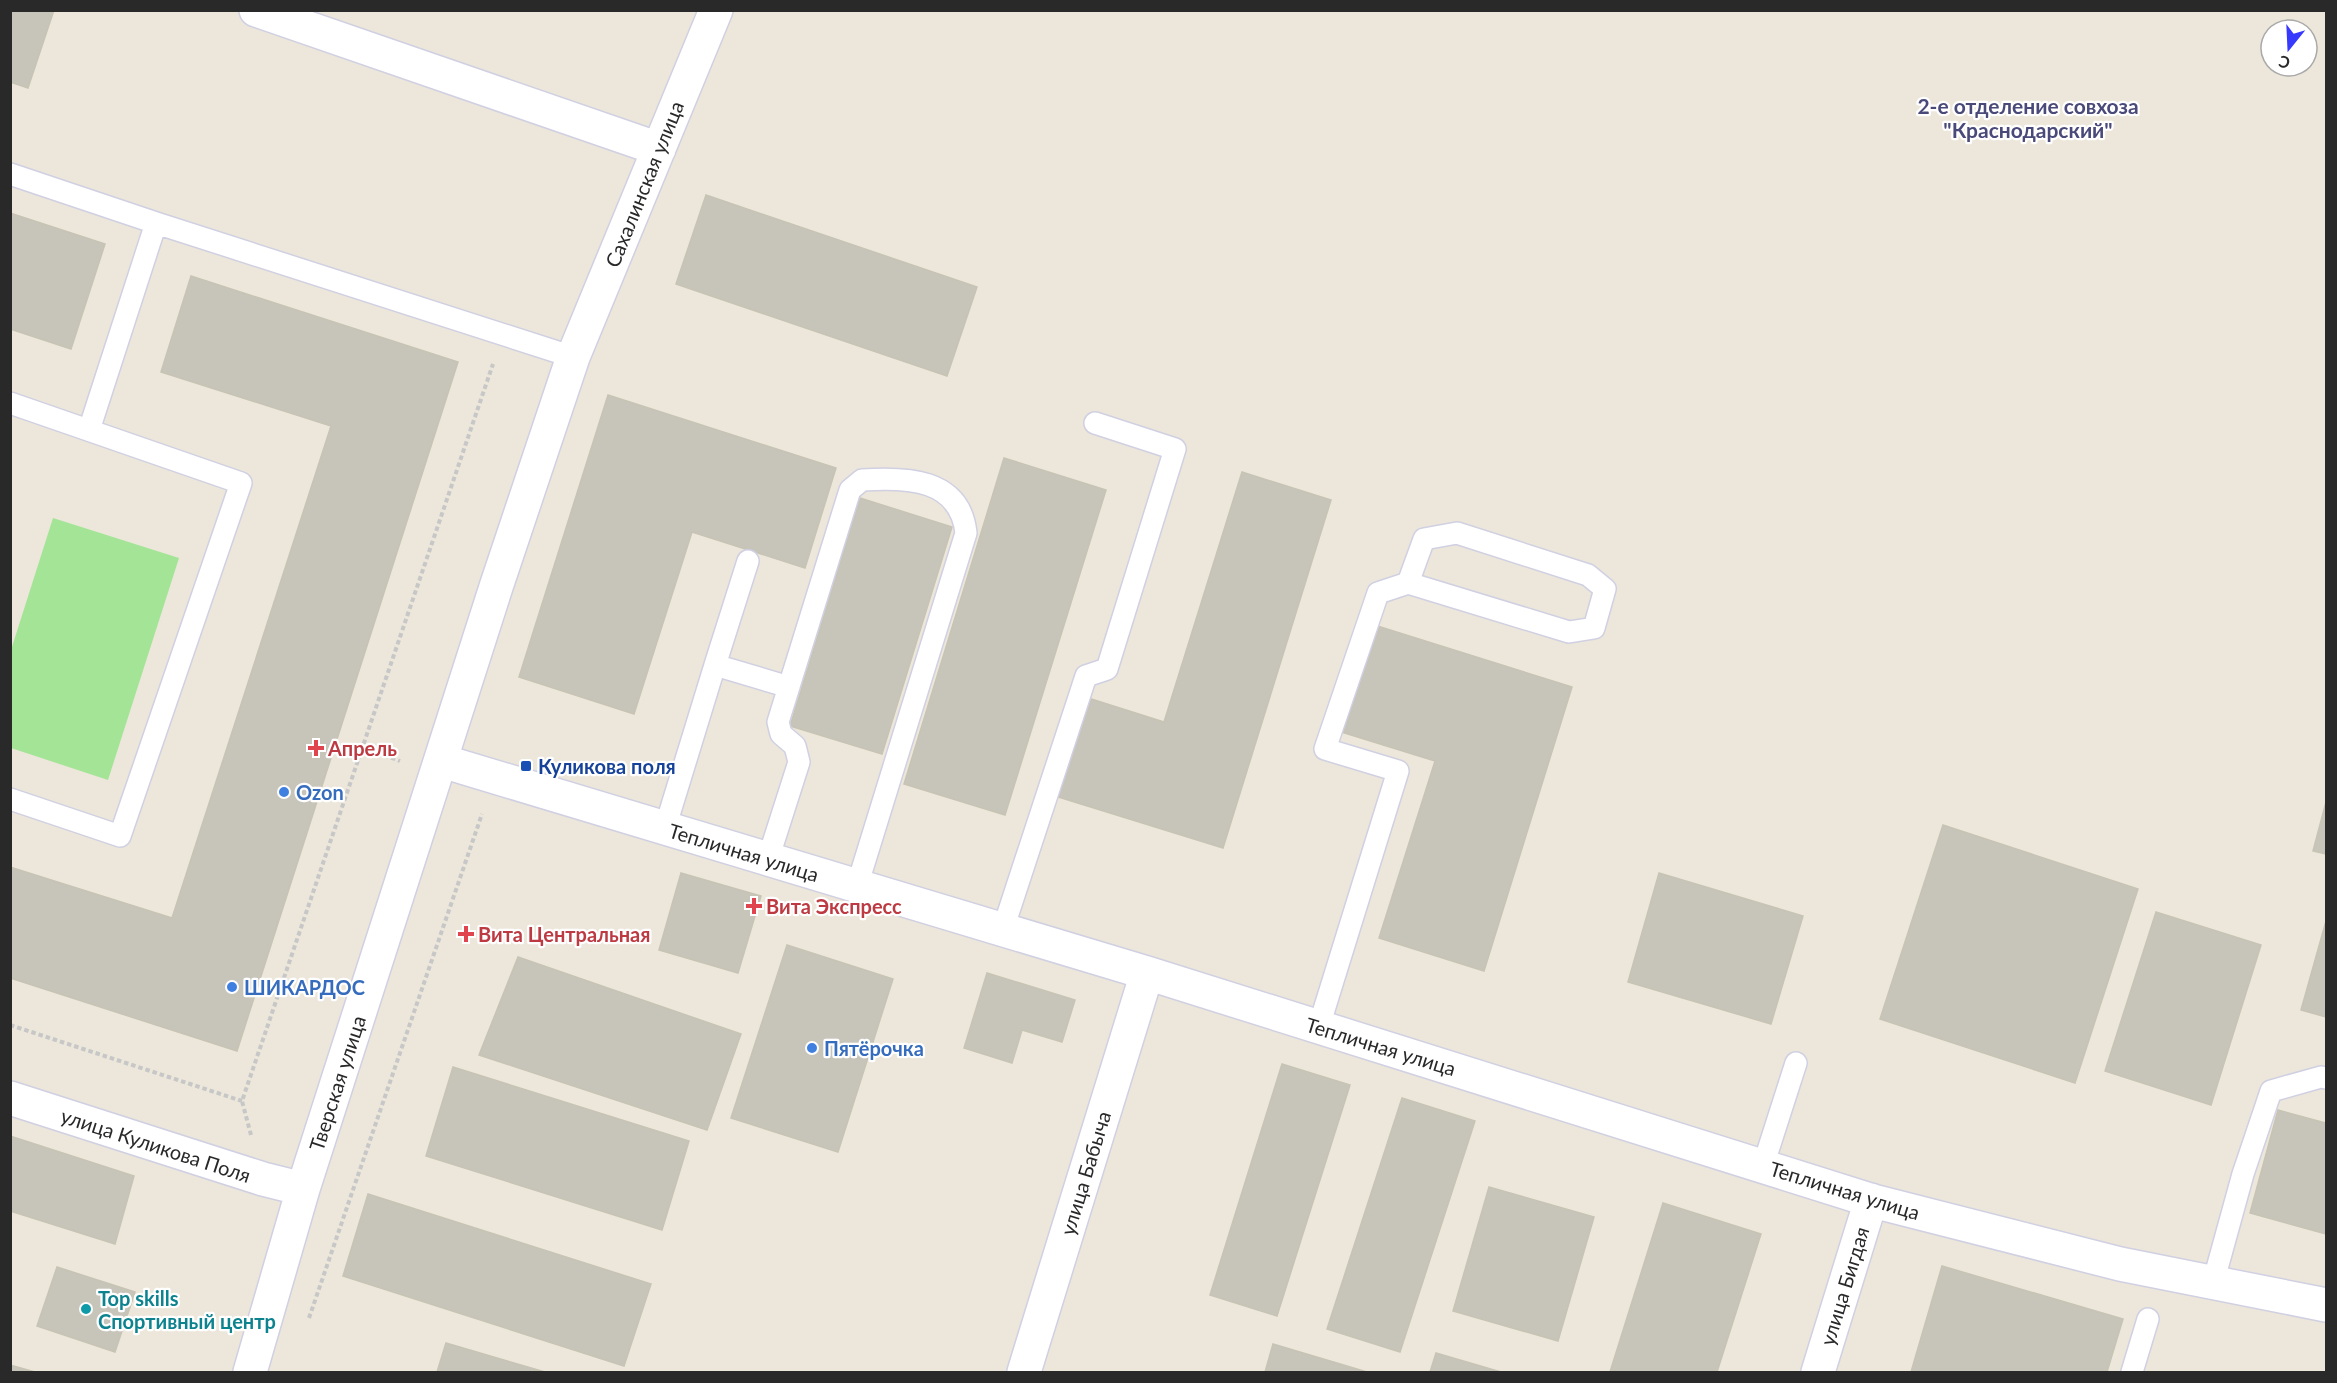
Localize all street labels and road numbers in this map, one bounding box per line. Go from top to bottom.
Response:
street label: Сахалинская улица [600,97,688,271]
street label: Тепличная улица [666,818,822,886]
street label: Тверская улица [304,1012,370,1154]
street label: Тепличная улица [1303,1012,1459,1080]
street label: улица Куликова Поля [58,1103,254,1187]
street label: улица Бабыча [1055,1108,1115,1238]
street label: Тепличная улица [1767,1156,1923,1224]
street label: улица Бигдая [1815,1224,1873,1348]

